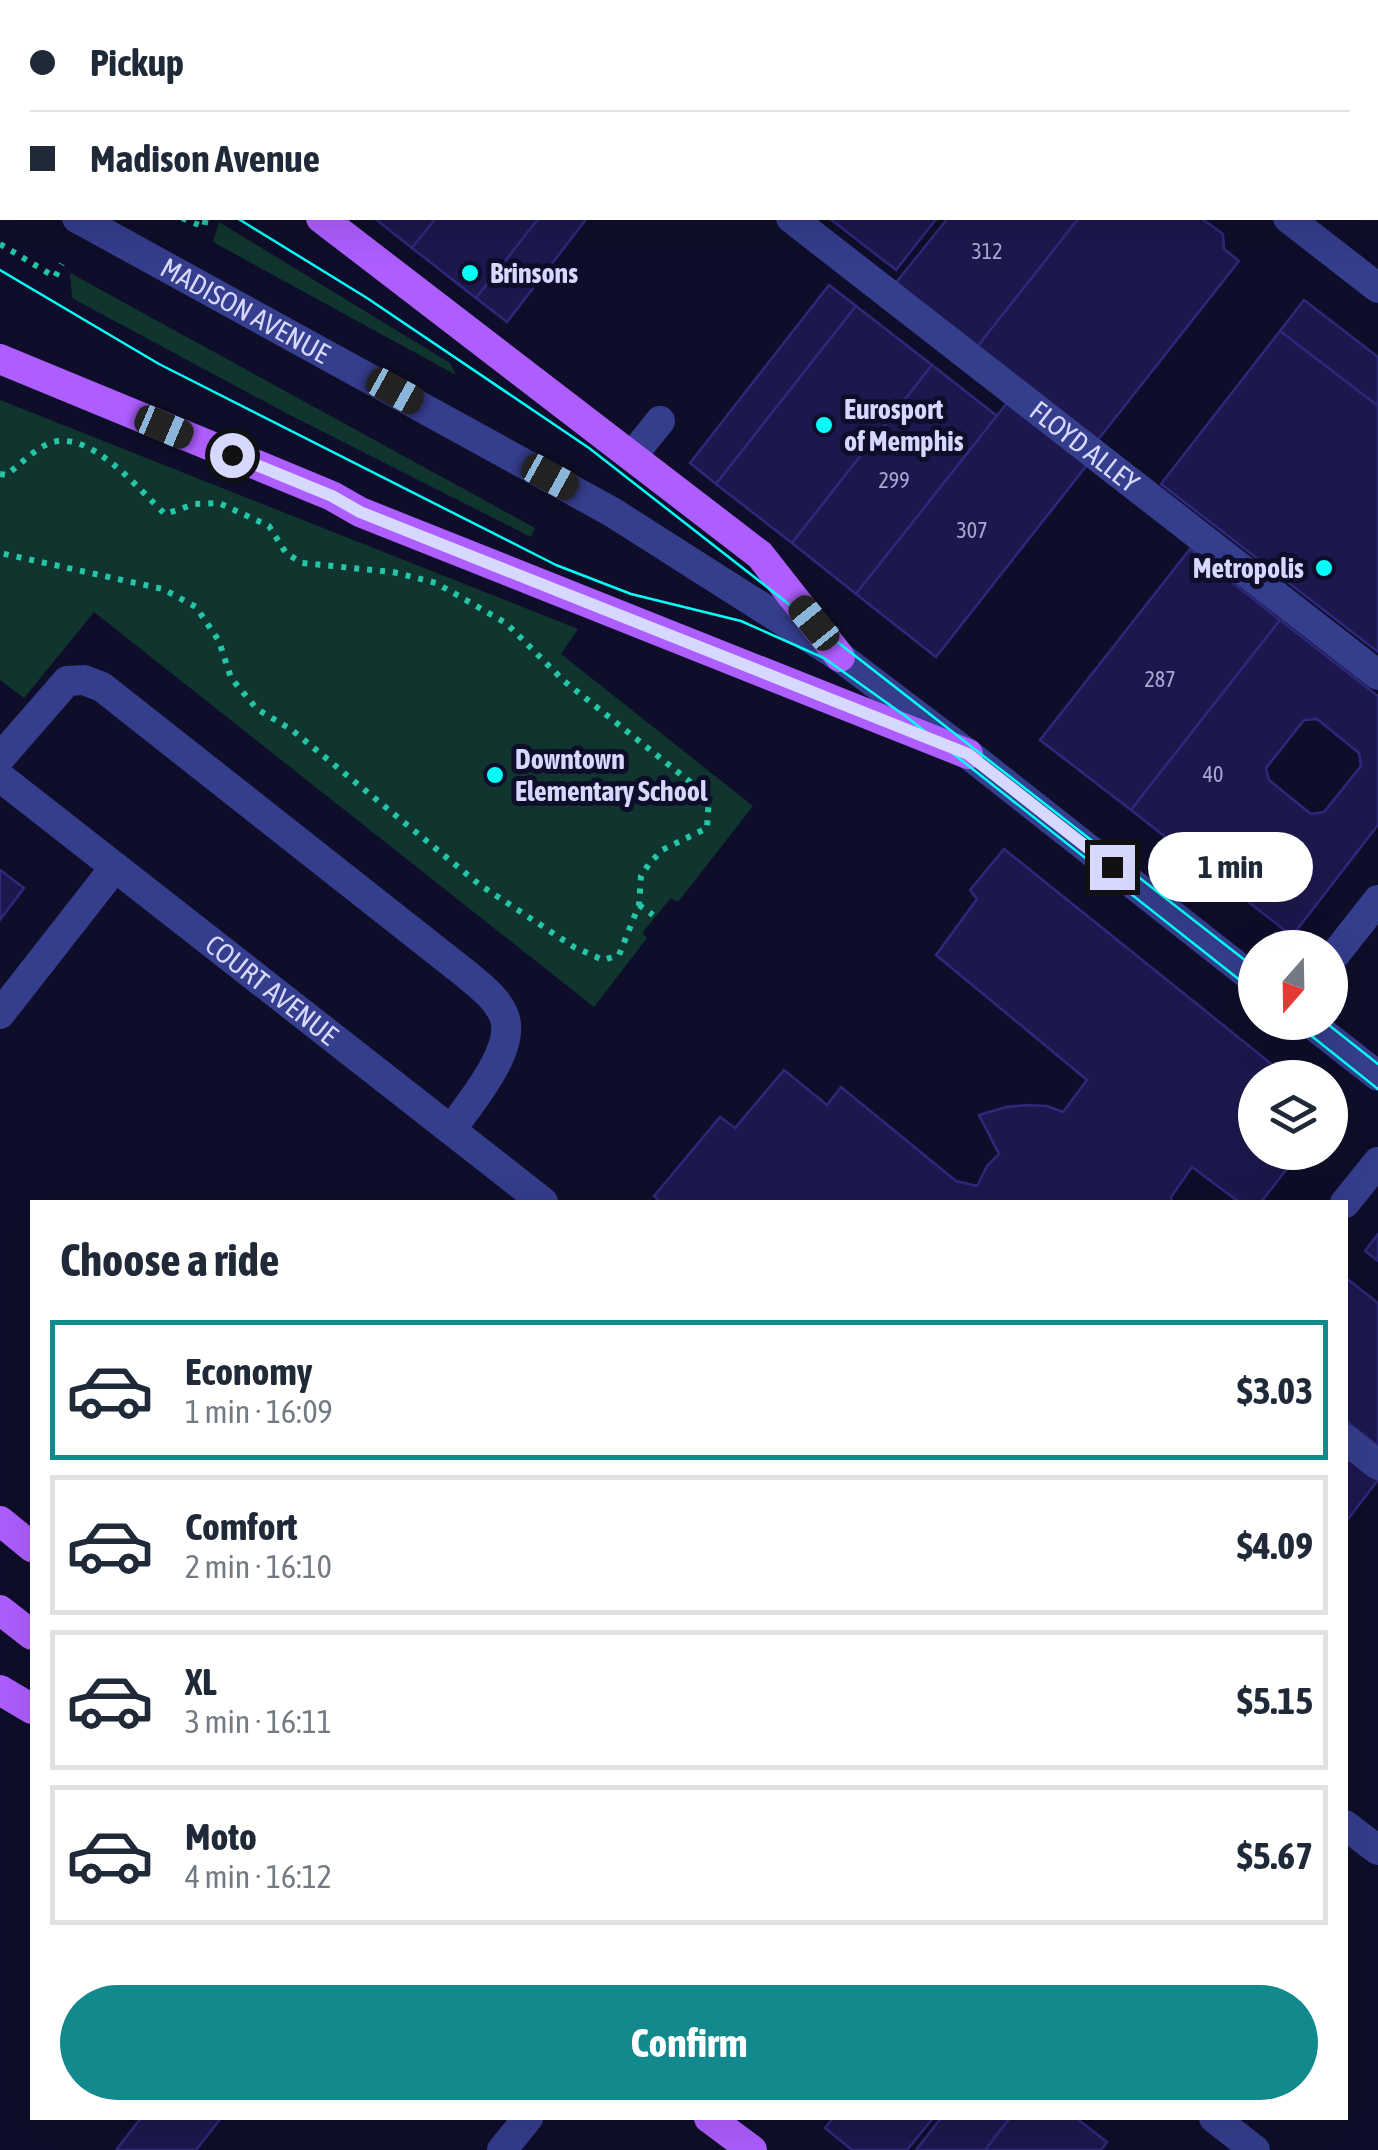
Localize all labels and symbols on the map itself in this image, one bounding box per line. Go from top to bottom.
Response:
house number: 312 [971,238,1003,264]
street label: MADISON AVENUE [155,251,335,370]
place label: Brinsons [490,257,578,289]
marker: Brinsons [459,262,481,284]
car [361,363,429,419]
place label: Eurosport of Memphis [844,393,964,457]
street label: FLOYD ALLEY [1024,394,1146,499]
car [131,401,197,453]
marker: Eurosport of Memphis [813,414,835,436]
route start [210,433,255,478]
car [516,449,584,505]
house number: 299 [878,467,910,493]
house number: 307 [956,517,988,543]
place label: Metropolis [1193,552,1304,584]
marker: Metropolis [1313,557,1335,579]
car [783,590,845,656]
house number: 287 [1144,666,1176,692]
place label: Downtown Elementary School [515,743,708,807]
house number: 40 [1203,761,1223,787]
marker: Downtown Elementary School [484,764,506,786]
callout: 1 min [1147,832,1312,902]
route end [1090,845,1135,890]
street label: COURT AVENUE [199,928,344,1051]
north arrow [1238,930,1348,1040]

